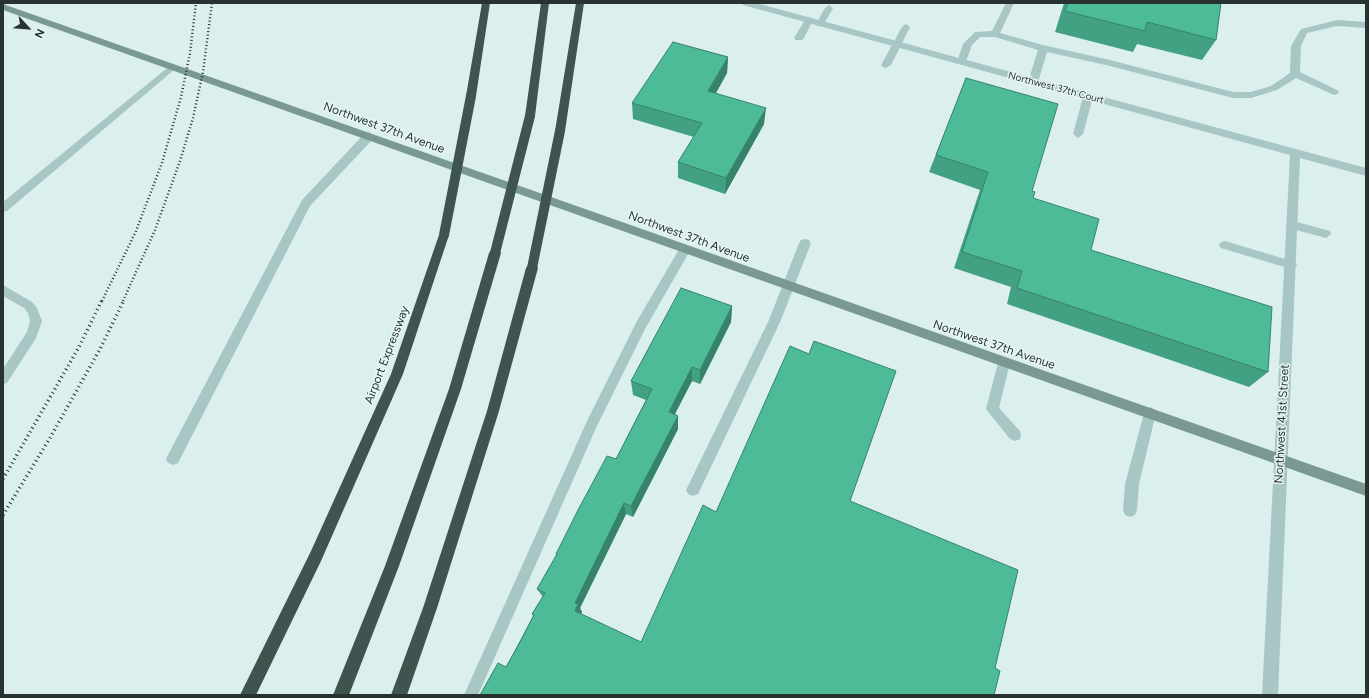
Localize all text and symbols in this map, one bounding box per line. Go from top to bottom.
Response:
north arrow [8,8,48,48]
text: N [32,27,47,40]
street label: Northwest 37th Court [1007,69,1105,107]
street label: Northwest 37th Avenue [321,99,447,157]
street label: Northwest 37th Avenue [626,208,752,266]
street label: Airport Expressway [362,304,412,406]
street label: Northwest 37th Avenue [931,317,1057,373]
street label: Northwest 41st Street [1272,364,1292,484]

